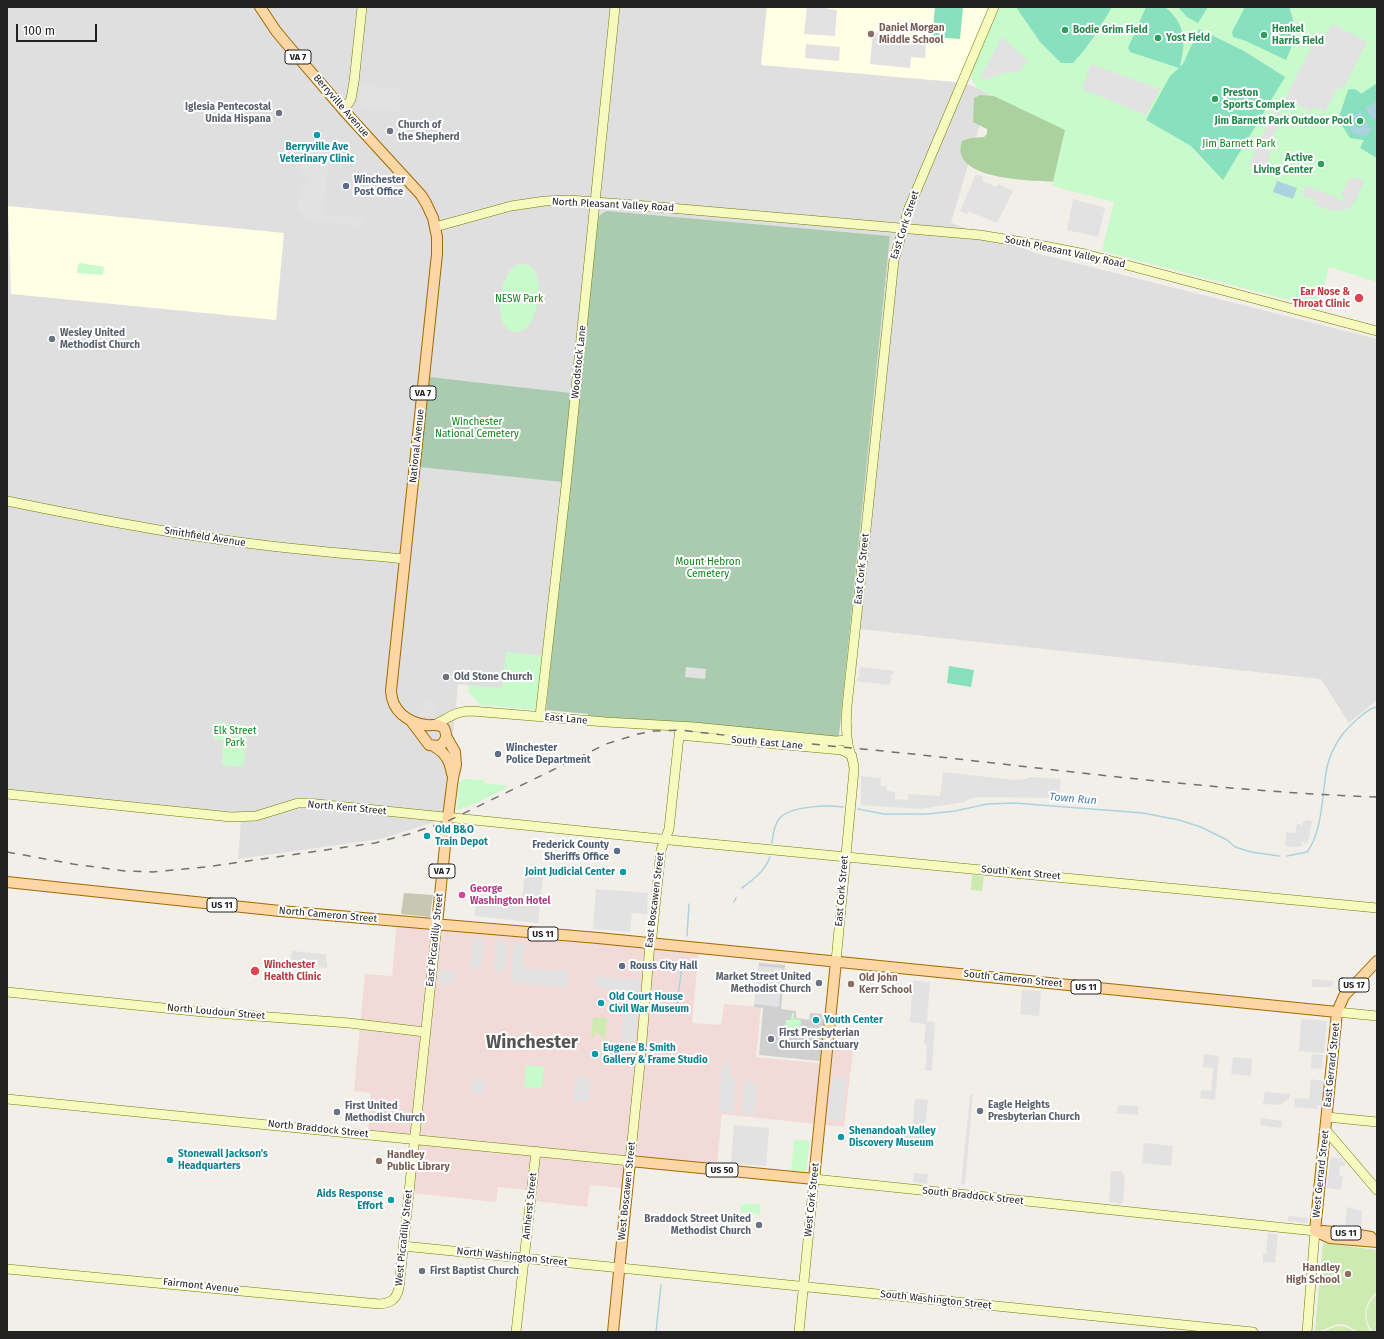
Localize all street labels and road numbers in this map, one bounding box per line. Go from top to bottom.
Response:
road number: VA 7 [285,50,311,64]
street label: Berryville Avenue [311,72,371,140]
street label: East Cork Street [888,189,922,261]
street label: North Pleasant Valley Road [552,196,674,214]
street label: South Pleasant Valley Road [1004,233,1126,271]
street label: Woodstock Lane [569,325,589,399]
road number: VA 7 [410,386,436,400]
street label: National Avenue [407,408,427,484]
street label: Smithfield Avenue [163,525,247,549]
street label: East Cork Street [852,533,872,605]
street label: East Lane [544,711,588,727]
street label: South East Lane [730,734,804,752]
street label: North Kent Street [307,799,387,817]
street label: East Boscawen Street [643,851,667,949]
street label: East Cork Street [833,855,851,927]
road number: VA 7 [429,864,455,878]
street label: South Kent Street [981,864,1061,882]
street label: East Piccadilly Street [424,893,446,987]
road number: US 11 [207,898,237,912]
street label: North Cameron Street [278,905,378,925]
road number: US 11 [528,927,558,941]
street label: South Cameron Street [963,968,1063,990]
road number: US 17 [1339,978,1369,992]
road number: US 11 [1071,980,1101,994]
street label: North Loudoun Street [167,1002,265,1022]
street label: East Gerrard Street [1322,1022,1342,1108]
street label: North Braddock Street [267,1118,369,1140]
street label: West Gerrard Street [1310,1129,1332,1219]
street label: West Boscawen Street [616,1141,638,1241]
street label: West Cork Street [802,1162,822,1238]
road number: US 50 [706,1163,738,1177]
street label: Amherst Street [521,1172,539,1240]
street label: South Braddock Street [922,1185,1024,1207]
street label: West Piccadilly Street [393,1189,415,1287]
road number: US 11 [1331,1226,1361,1240]
street label: North Washington Street [456,1245,568,1269]
street label: Fairmont Avenue [163,1276,239,1296]
street label: South Washington Street [880,1288,992,1312]

